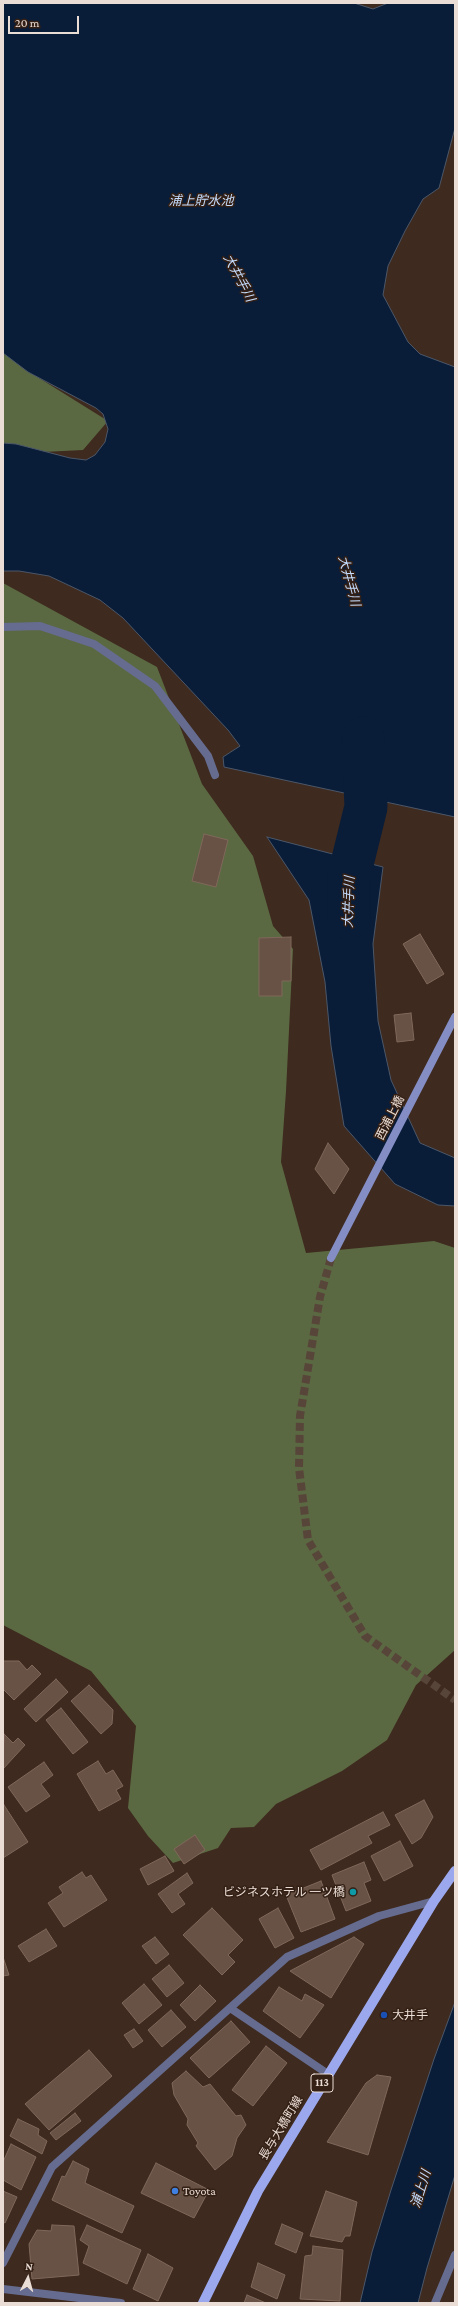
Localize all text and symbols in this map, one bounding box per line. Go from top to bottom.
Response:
scale bar [10,8,81,34]
text: 20 m [15,16,39,30]
water label: 浦上貯水池 [169,193,233,209]
water label: 大井手川 [220,251,258,305]
water label: 大井手川 [335,554,363,608]
water label: 大井手川 [340,876,358,928]
street label: 西浦上橋 [373,1093,407,1143]
place label: ビジネスホテル 一ツ橋 [223,1885,345,1899]
marker: ビジネスホテル 一ツ橋 [348,1887,358,1897]
place label: 大井手 [392,2008,428,2022]
marker: 大井手 [379,2010,389,2020]
road number: 113 [311,2074,333,2092]
street label: 長与大橋町線 [256,2093,306,2163]
water label: 浦上川 [408,2168,434,2210]
place label: Toyota [183,2184,216,2198]
marker: Toyota [170,2186,180,2196]
north arrow [8,2258,48,2298]
text: N [25,2260,34,2272]

